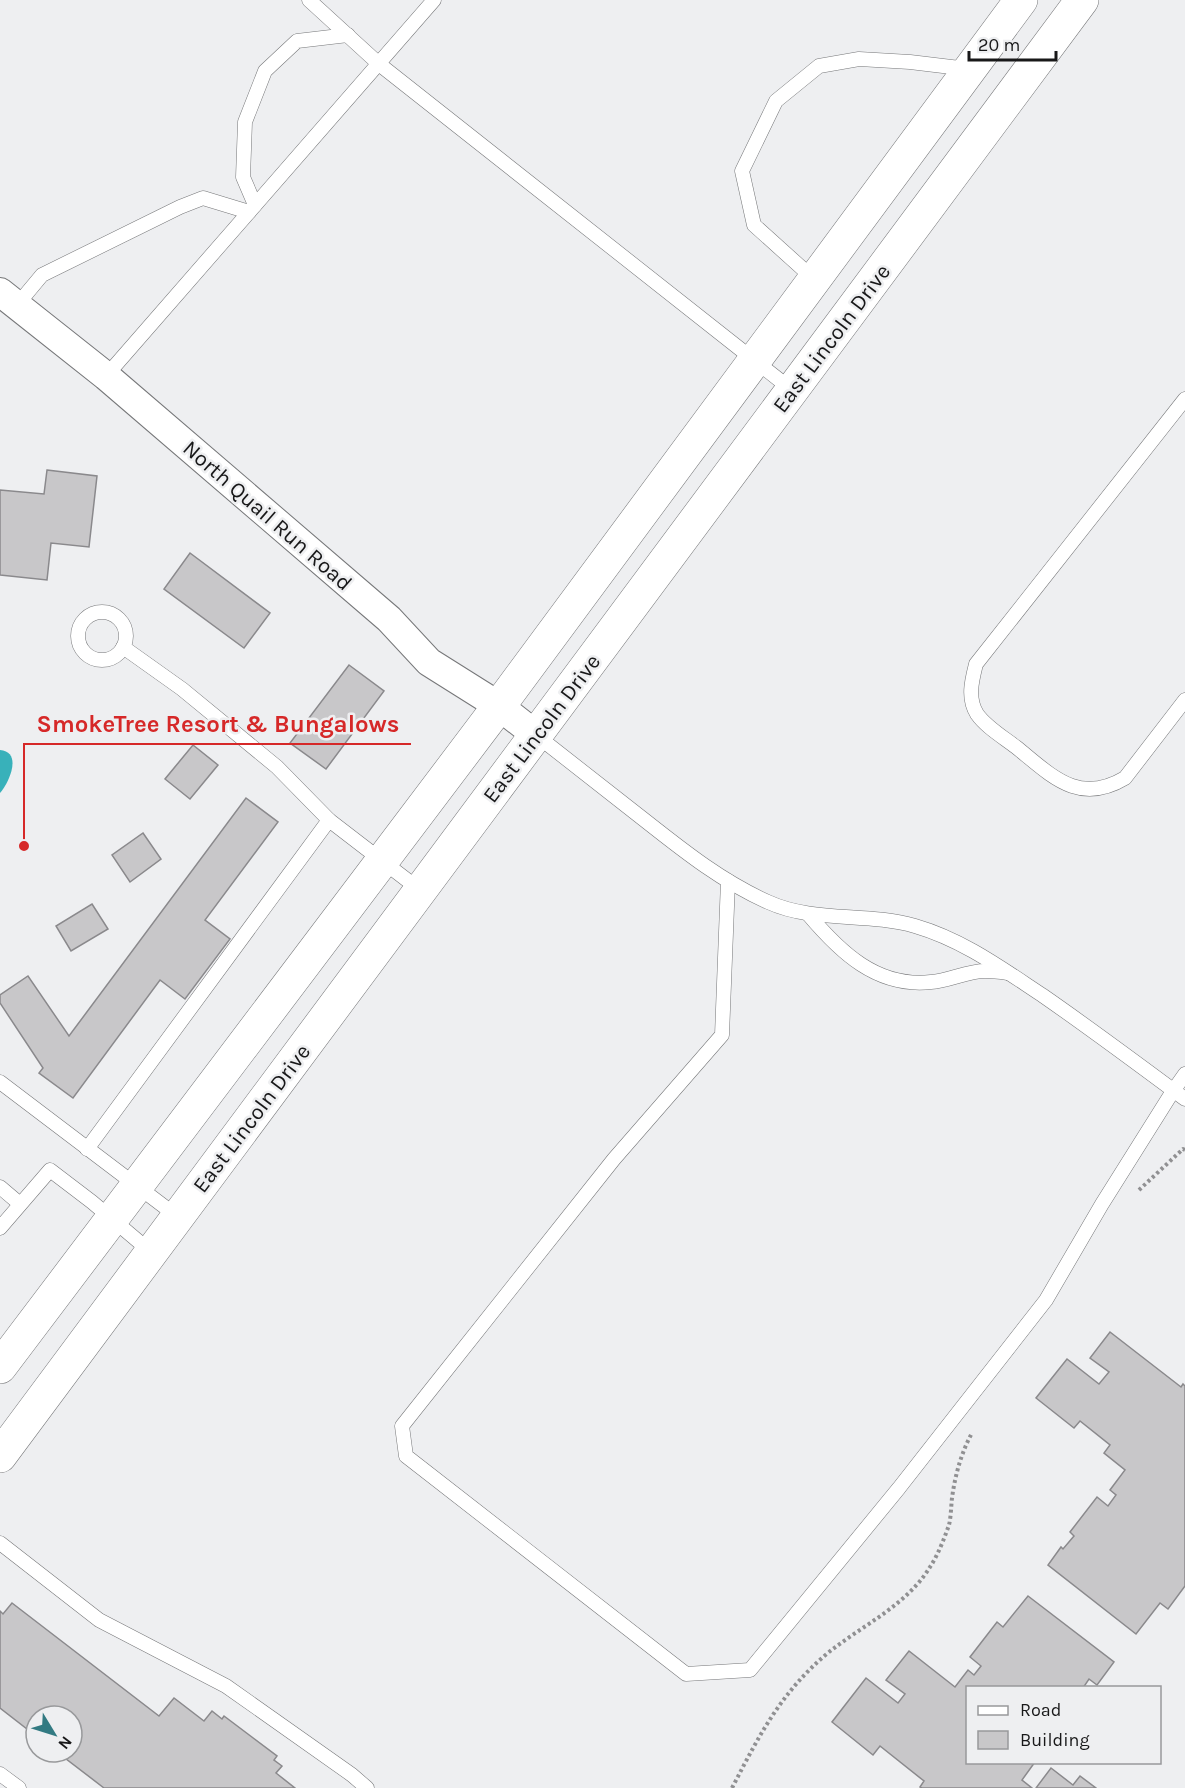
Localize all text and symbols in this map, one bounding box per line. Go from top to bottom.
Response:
scale bar [969,24,1056,62]
text: 20 m [978,34,1020,56]
street label: East Lincoln Drive [768,259,896,418]
street label: North Quail Run Road [178,435,357,596]
street label: East Lincoln Drive [478,649,606,808]
callout: SmokeTree Resort & Bungalows [24,702,411,744]
text: SmokeTree Resort & Bungalows [37,710,399,738]
street label: East Lincoln Drive [188,1039,316,1198]
legend [966,1686,1161,1764]
text: Road [1020,1699,1061,1721]
north arrow [24,1704,84,1764]
text: Building [1020,1729,1090,1751]
text: N [54,1733,76,1753]

